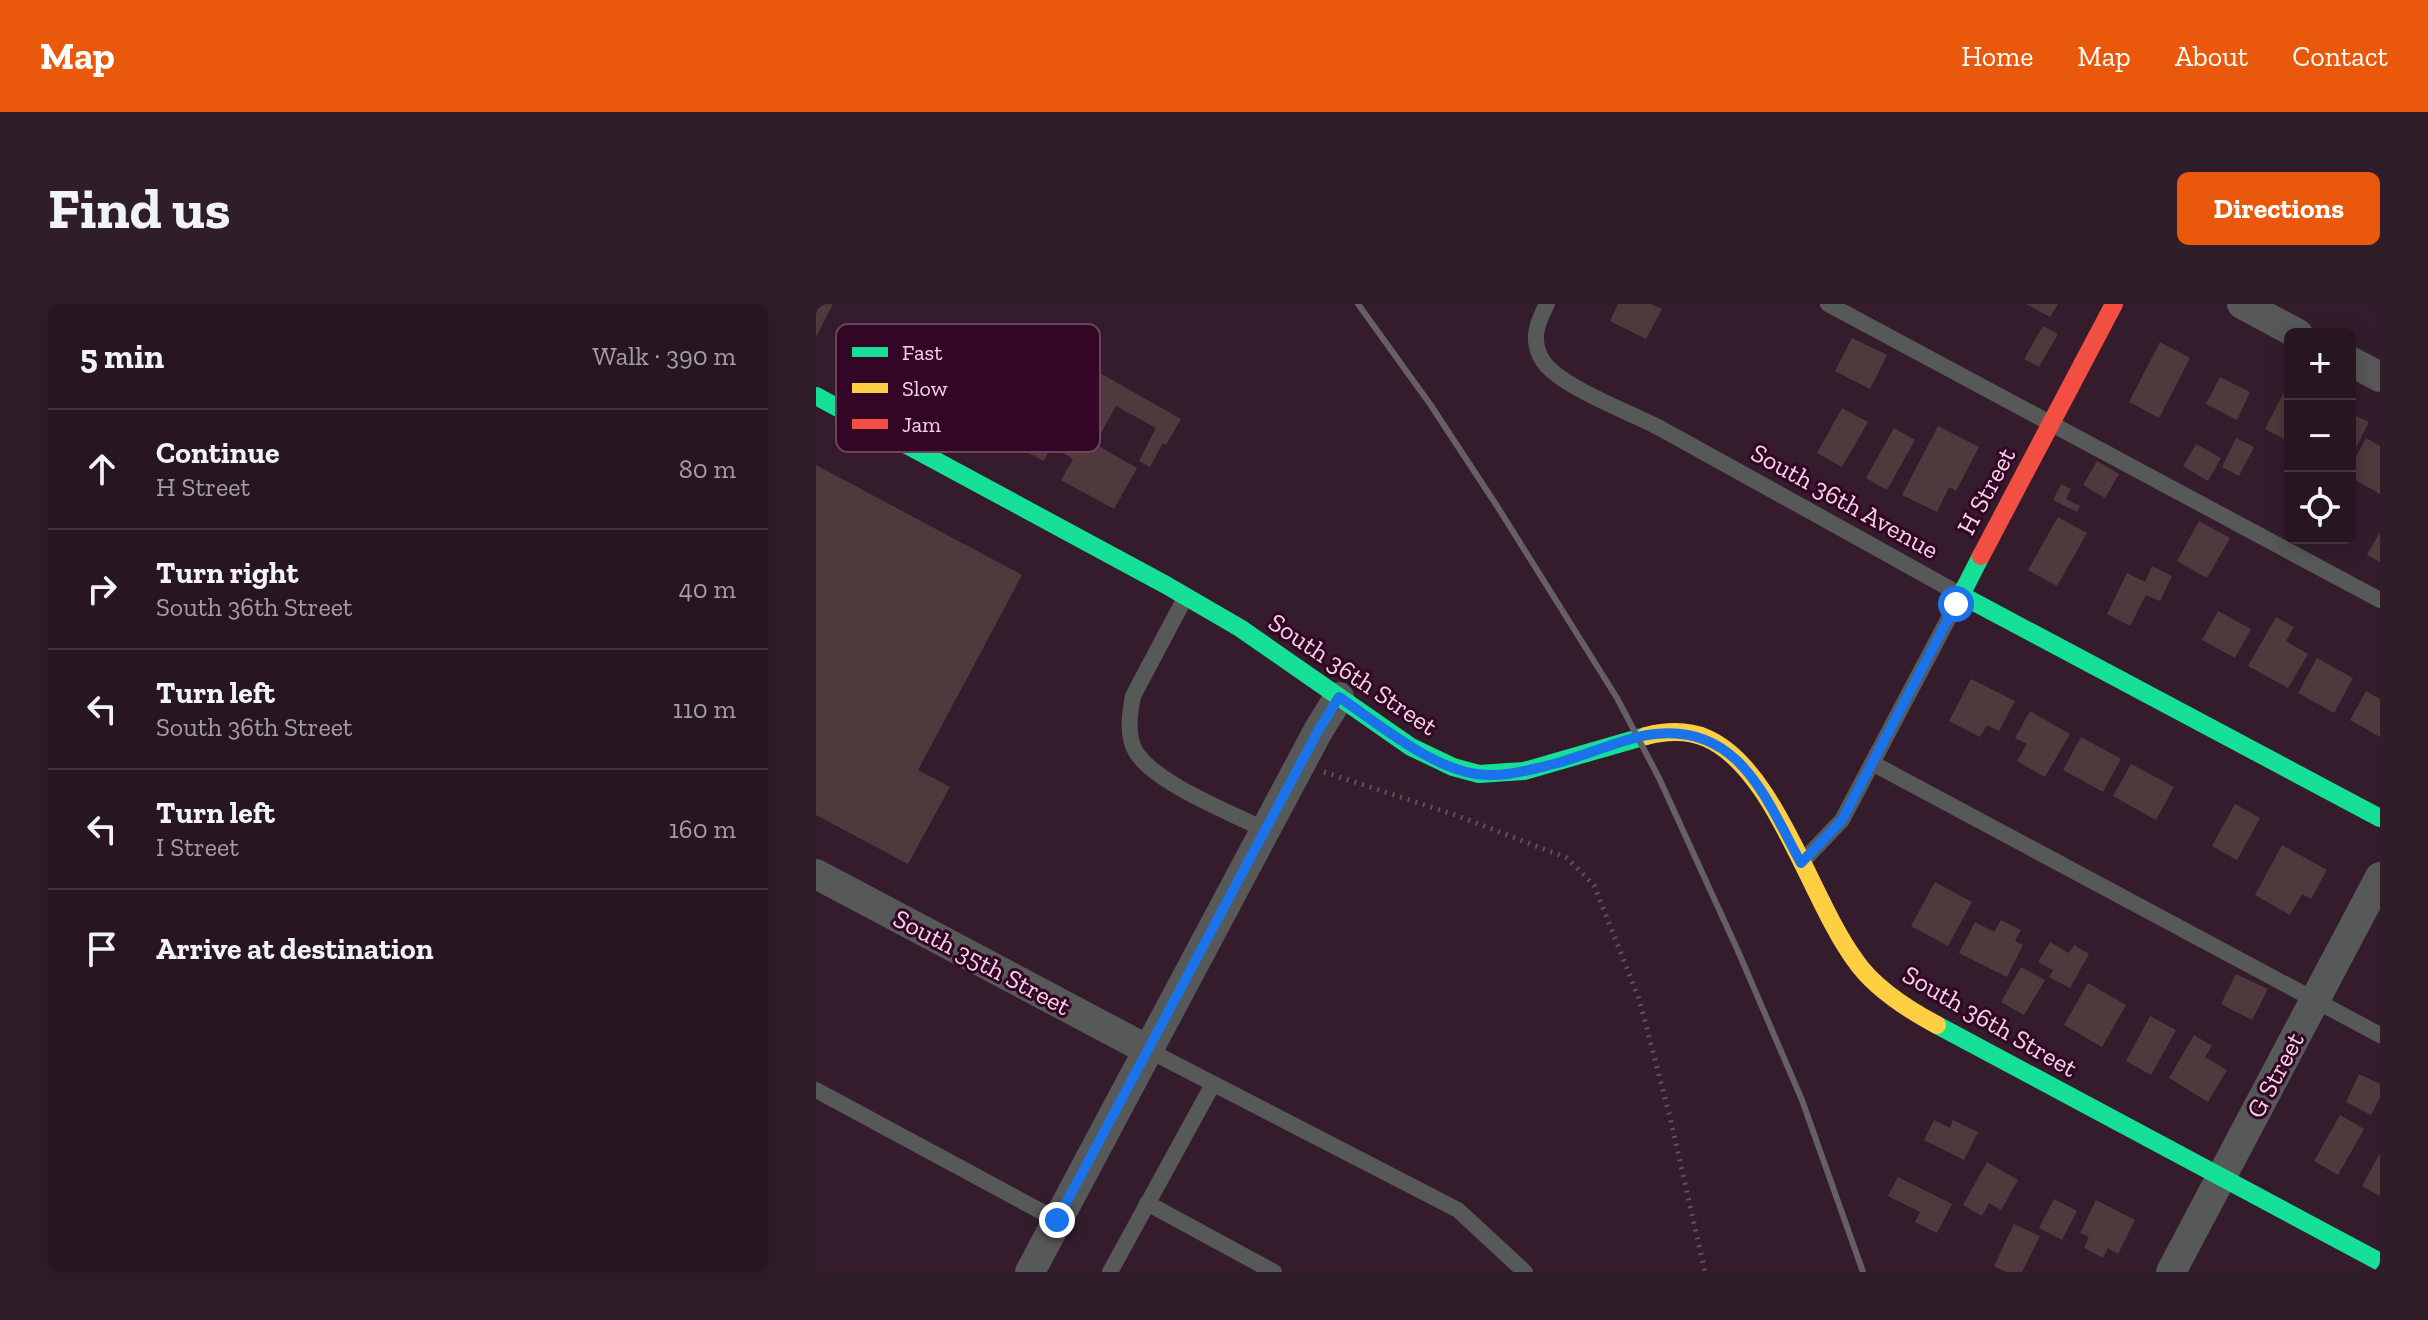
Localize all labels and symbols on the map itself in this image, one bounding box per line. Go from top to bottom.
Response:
legend [836,324,1100,452]
text: Fast [902,339,943,366]
text: Slow [902,375,948,402]
text: Jam [902,411,941,438]
street label: South 36th Avenue [1746,436,1944,566]
street label: H Street [1950,442,2022,540]
route start [1938,586,1974,622]
street label: South 36th Street [1263,606,1444,742]
street label: South 35th Street [888,902,1076,1022]
street label: South 36th Street [1897,958,2083,1084]
street label: G Street [2239,1026,2311,1123]
route end [1039,1202,1075,1238]

